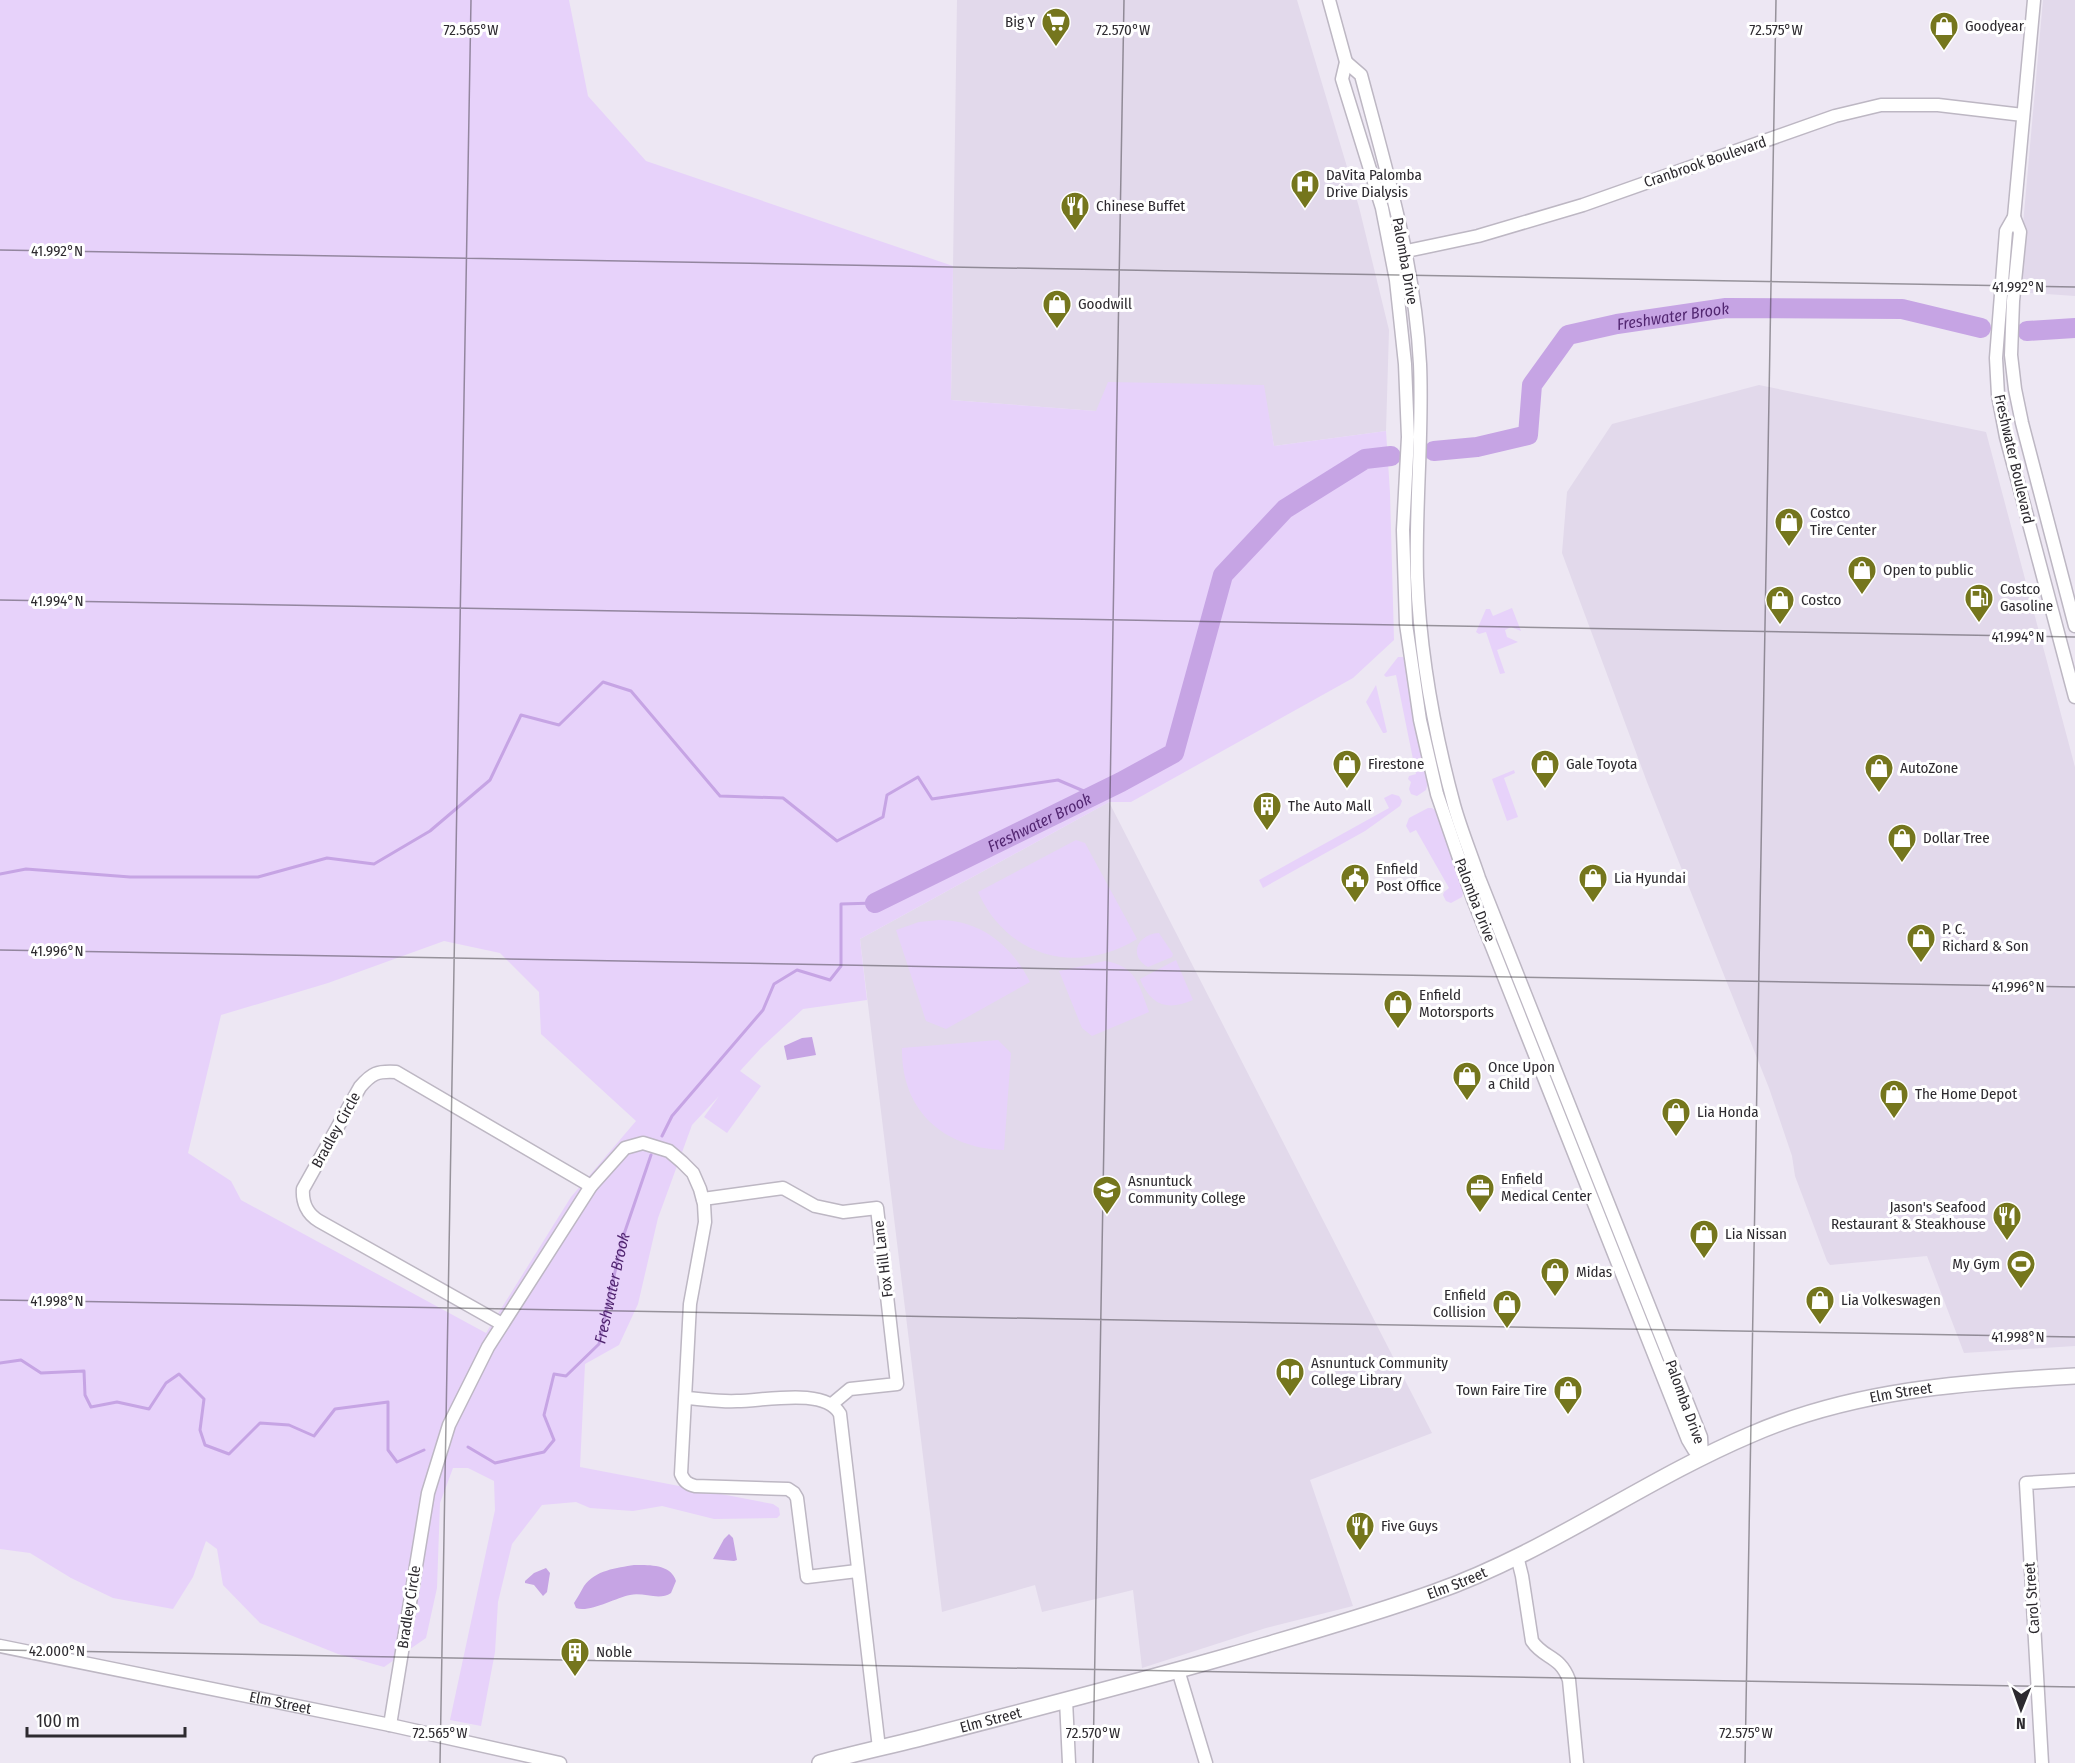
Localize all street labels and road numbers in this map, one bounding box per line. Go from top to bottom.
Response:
street label: Cranbrook Boulevard [1641,133,1769,191]
street label: Palomba Drive [1388,216,1422,306]
street label: Freshwater Boulevard [1990,393,2038,525]
street label: Palomba Drive [1451,856,1499,944]
street label: Bradley Circle [308,1089,364,1171]
street label: Fox Hill Lane [869,1219,897,1299]
street label: Palomba Drive [1661,1358,1709,1446]
street label: Elm Street [1868,1379,1933,1407]
street label: Carol Street [2021,1561,2043,1634]
street label: Elm Street [1424,1563,1490,1603]
street label: Bradley Circle [394,1564,424,1650]
street label: Elm Street [248,1688,313,1718]
street label: Elm Street [958,1703,1023,1737]

